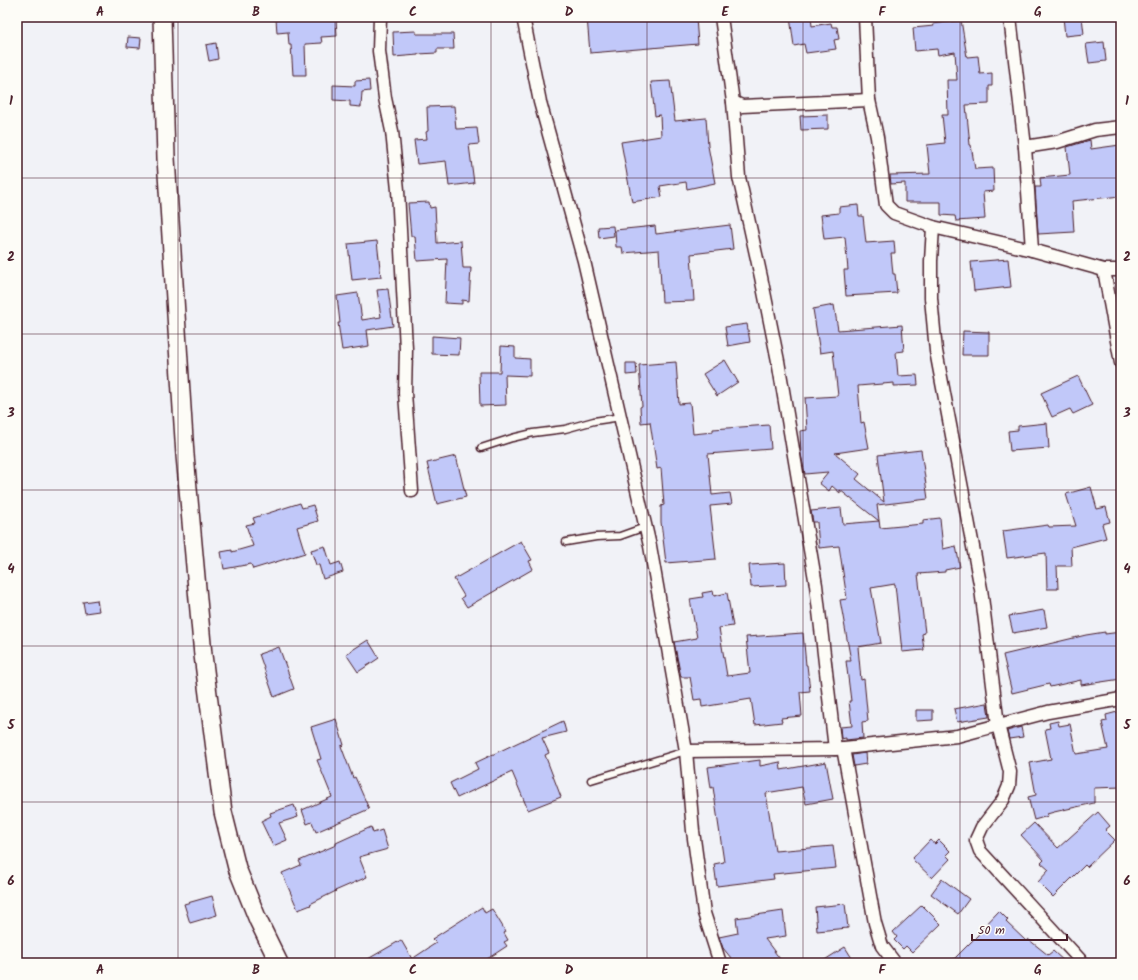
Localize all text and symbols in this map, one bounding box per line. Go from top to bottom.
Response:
text: A [96,2,104,23]
text: B [252,2,260,23]
text: C [409,2,417,23]
text: D [565,2,574,23]
text: E [721,2,729,23]
text: F [878,2,886,23]
text: G [1034,2,1042,23]
text: 1 [9,91,13,112]
text: 1 [1125,91,1129,112]
text: 2 [7,247,15,268]
text: 2 [1123,247,1131,268]
text: 3 [6,403,15,424]
text: 3 [1122,403,1131,424]
text: 4 [7,559,15,580]
text: 4 [1123,559,1131,580]
text: 5 [7,715,16,736]
text: 5 [1123,715,1132,736]
text: 6 [7,871,15,892]
text: 6 [1123,871,1131,892]
scale bar [972,916,1067,942]
text: 50 m [978,921,1005,940]
text: A [96,960,104,980]
text: B [252,960,260,980]
text: C [409,960,417,980]
text: D [565,960,574,980]
text: E [721,960,729,980]
text: F [878,960,886,980]
text: G [1034,960,1042,980]

